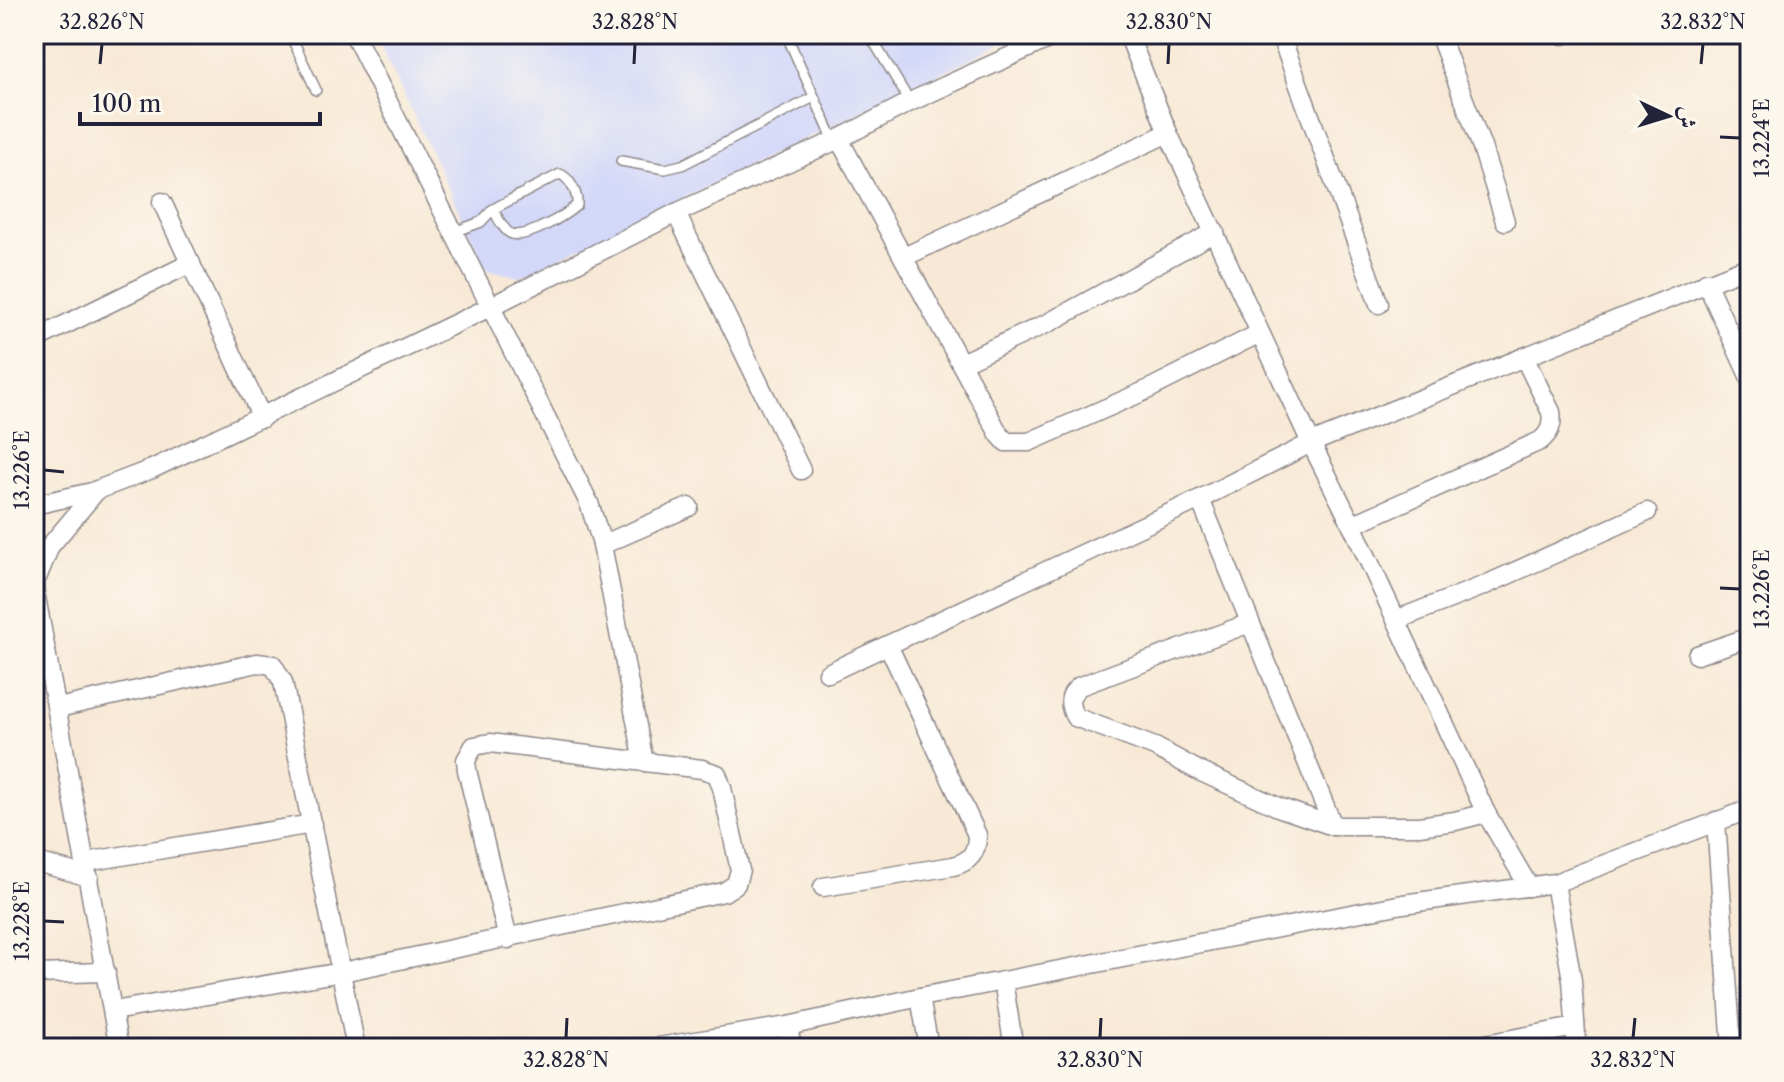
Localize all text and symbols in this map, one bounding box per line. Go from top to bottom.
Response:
text: 32.826°N [59,10,145,34]
text: 32.828°N [592,10,678,34]
text: 32.830°N [1126,10,1212,34]
text: 32.832°N [1660,10,1746,34]
scale bar [80,76,320,126]
north arrow [1628,76,1708,156]
text: 100 m [92,89,161,118]
text: 13.224°E [1750,98,1774,178]
text: ش [1673,106,1702,129]
text: 13.226°E [10,430,34,510]
text: 13.226°E [1750,549,1774,629]
text: 13.228°E [10,881,34,961]
text: 32.828°N [523,1048,609,1072]
text: 32.830°N [1057,1048,1143,1072]
text: 32.832°N [1590,1048,1676,1072]

